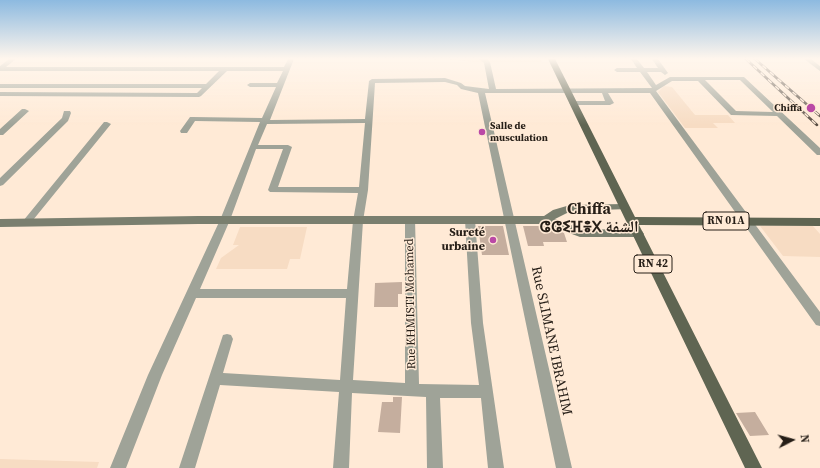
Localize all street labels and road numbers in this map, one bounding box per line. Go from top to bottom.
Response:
road number: RN 01A [703,212,749,230]
street label: Rue KHMISTI Mohamed [403,238,419,370]
road number: RN 42 [634,255,672,273]
street label: Rue SLIMANE IBRAHIM [527,265,575,417]

